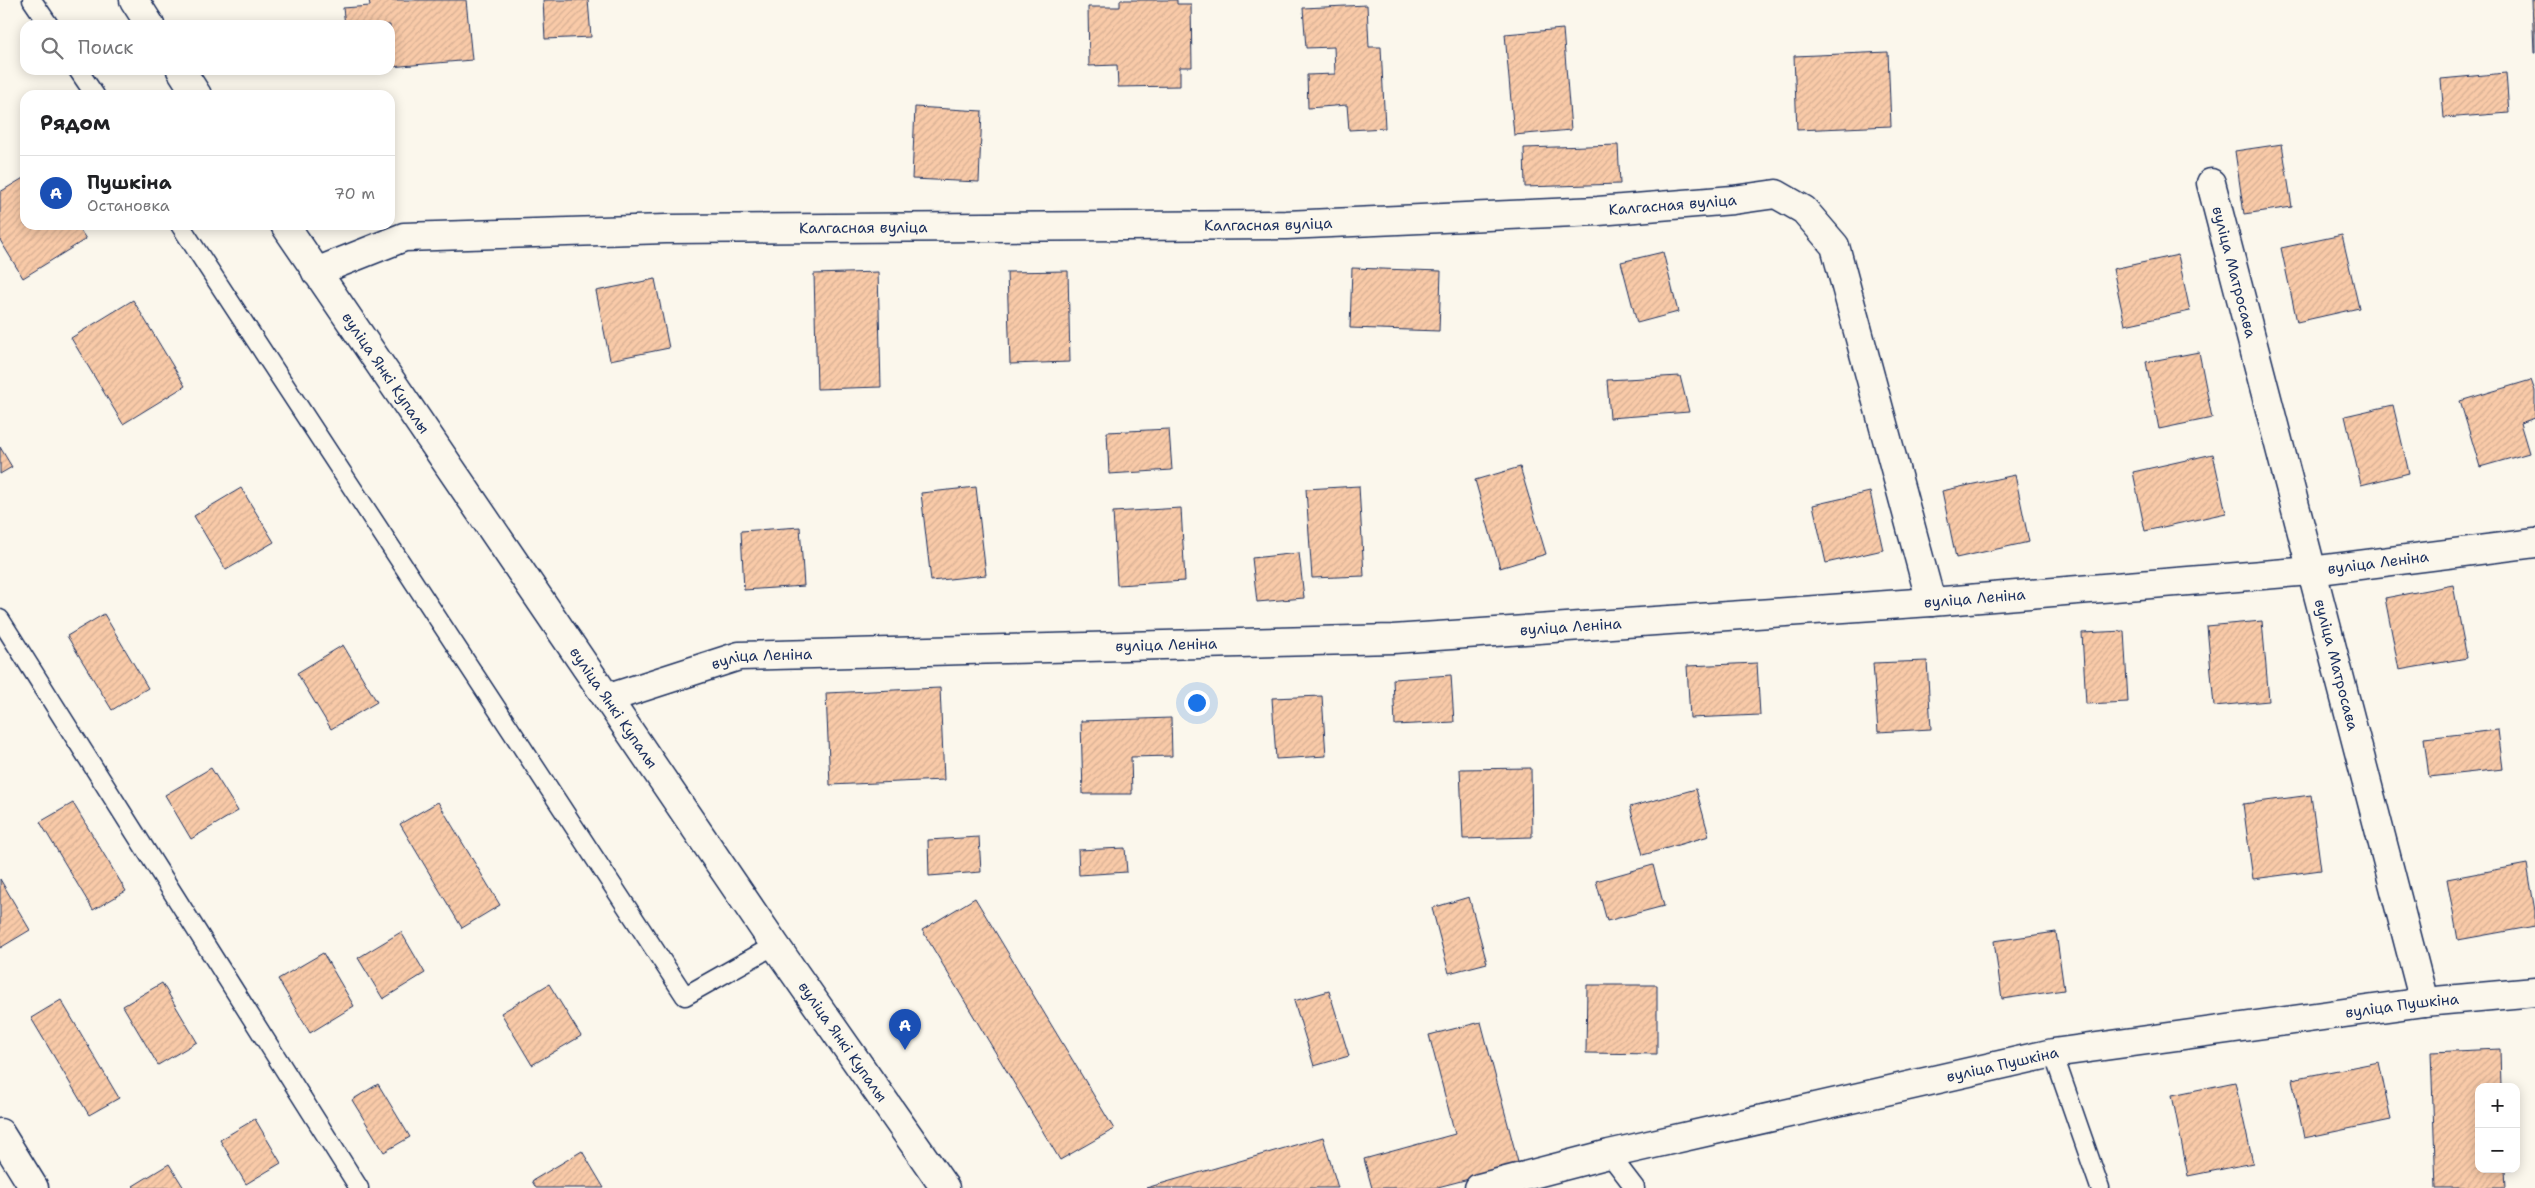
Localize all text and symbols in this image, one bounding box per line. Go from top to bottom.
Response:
search box [20,20,395,75]
icon: search [38,34,66,62]
text: Поиск [78,35,133,60]
text: Рядом [40,109,110,137]
text: Пушкіна [87,170,172,195]
text: A [50,183,62,204]
text: 70 m [334,183,375,204]
street label: Калгасная вуліца [1608,190,1738,220]
text: Остановка [87,195,170,216]
street label: вуліца Матросава [2207,204,2261,341]
street label: Калгасная вуліца [1204,213,1333,236]
street label: Калгасная вуліца [799,217,928,238]
street label: вуліца Янкі Купалы [337,308,434,438]
street label: вуліца Леніна [2326,546,2431,579]
street label: вуліца Леніна [1923,584,2027,612]
street label: вуліца Матросава [2310,597,2363,734]
street label: вуліца Леніна [1519,613,1623,640]
street label: вуліца Леніна [1115,634,1218,656]
street label: вуліца Янкі Купалы [565,643,662,772]
street label: вуліца Леніна [709,644,813,674]
your location [1184,690,1210,716]
street label: вуліца Янкі Купалы [794,978,892,1106]
street label: вуліца Пушкіна [2344,989,2460,1023]
pin: A [889,1009,921,1050]
street label: вуліца Пушкіна [1945,1042,2060,1087]
map controls [2475,1083,2520,1173]
button: + [2475,1083,2520,1128]
button: − [2475,1128,2520,1173]

